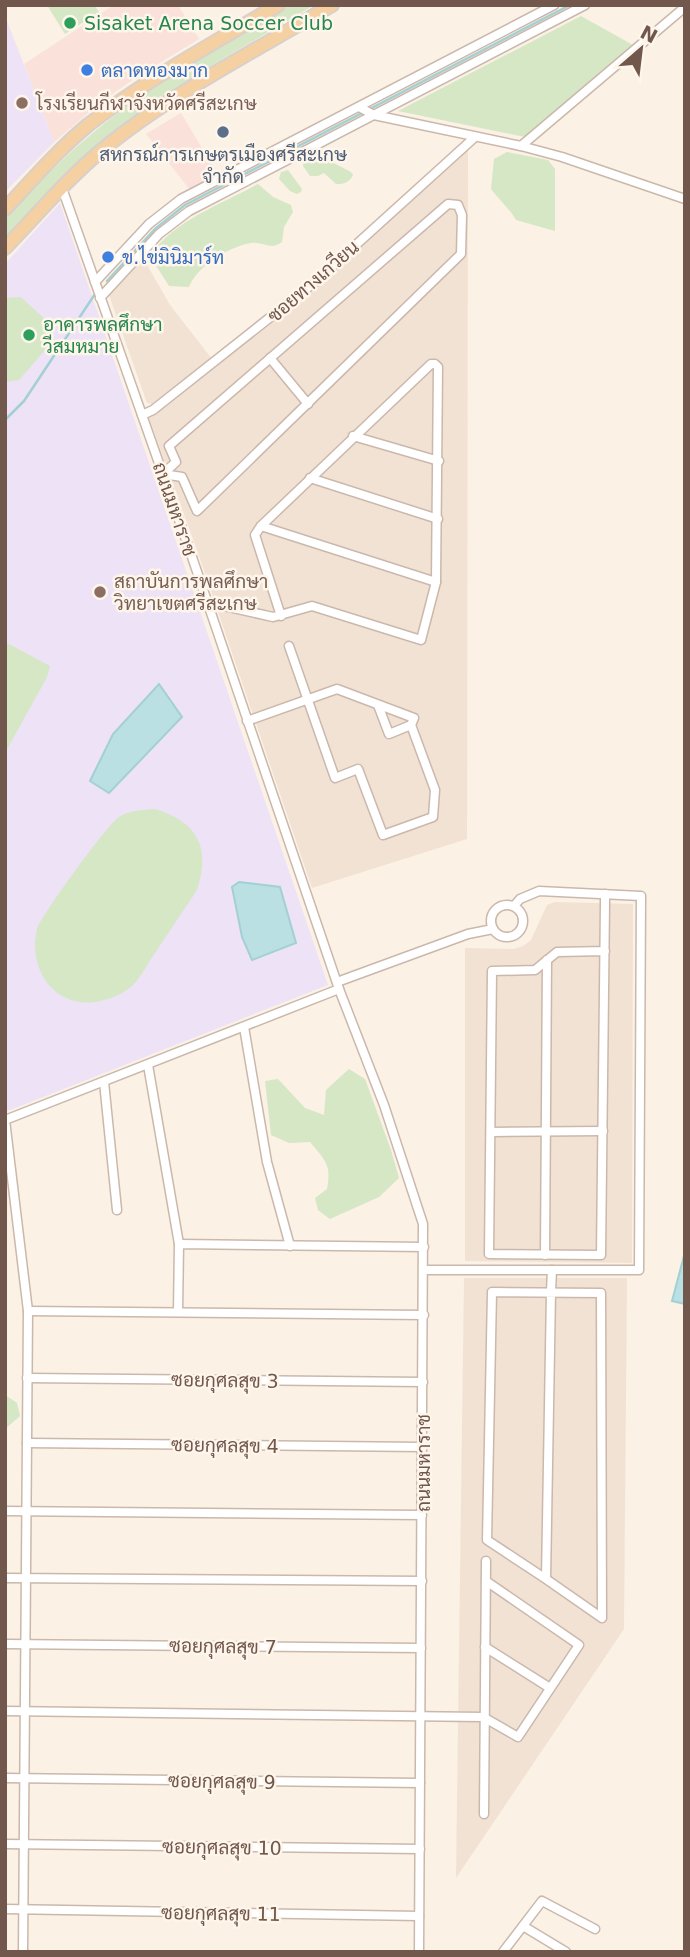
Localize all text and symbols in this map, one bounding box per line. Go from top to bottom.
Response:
place label: Sisaket Arena Soccer Club [84,12,333,34]
north arrow [606,14,676,84]
marker: Sisaket Arena Soccer Club [62,15,78,31]
text: N [637,21,661,47]
place label: ตลาดทองมาก [101,59,208,81]
marker: ตลาดทองมาก [79,62,95,78]
place label: โรงเรียนกีฬาจังหวัดศรีสะเกษ [35,91,258,114]
marker: โรงเรียนกีฬาจังหวัดศรีสะเกษ [14,95,30,111]
marker: สหกรณ์การเกษตรเมืองศรีสะเกษ จำกัด [215,124,231,140]
place label: สหกรณ์การเกษตรเมืองศรีสะเกษ จำกัด [99,142,348,187]
street label: ซอยทางเกวียน [262,235,363,327]
place label: ข.ไข่มินิมาร์ท [122,245,224,268]
marker: ข.ไข่มินิมาร์ท [100,249,116,265]
place label: อาคารพลศึกษา วีสมหมาย [43,313,162,357]
marker: อาคารพลศึกษา วีสมหมาย [21,327,37,343]
street label: ถนนมหาราช [149,459,201,559]
place label: สถาบันการพลศึกษา วิทยาเขตศรีสะเกษ [114,570,268,614]
marker: สถาบันการพลศึกษา วิทยาเขตศรีสะเกษ [92,584,108,600]
street label: ซอยกุศลสุข 3 [171,1368,279,1394]
street label: ถนนมหาราช [412,1414,434,1512]
street label: ซอยกุศลสุข 4 [171,1433,279,1459]
street label: ซอยกุศลสุข 7 [169,1634,277,1660]
street label: ซอยกุศลสุข 9 [168,1769,276,1795]
street label: ซอยกุศลสุข 10 [162,1835,282,1861]
street label: ซอยกุศลสุข 11 [161,1901,281,1927]

